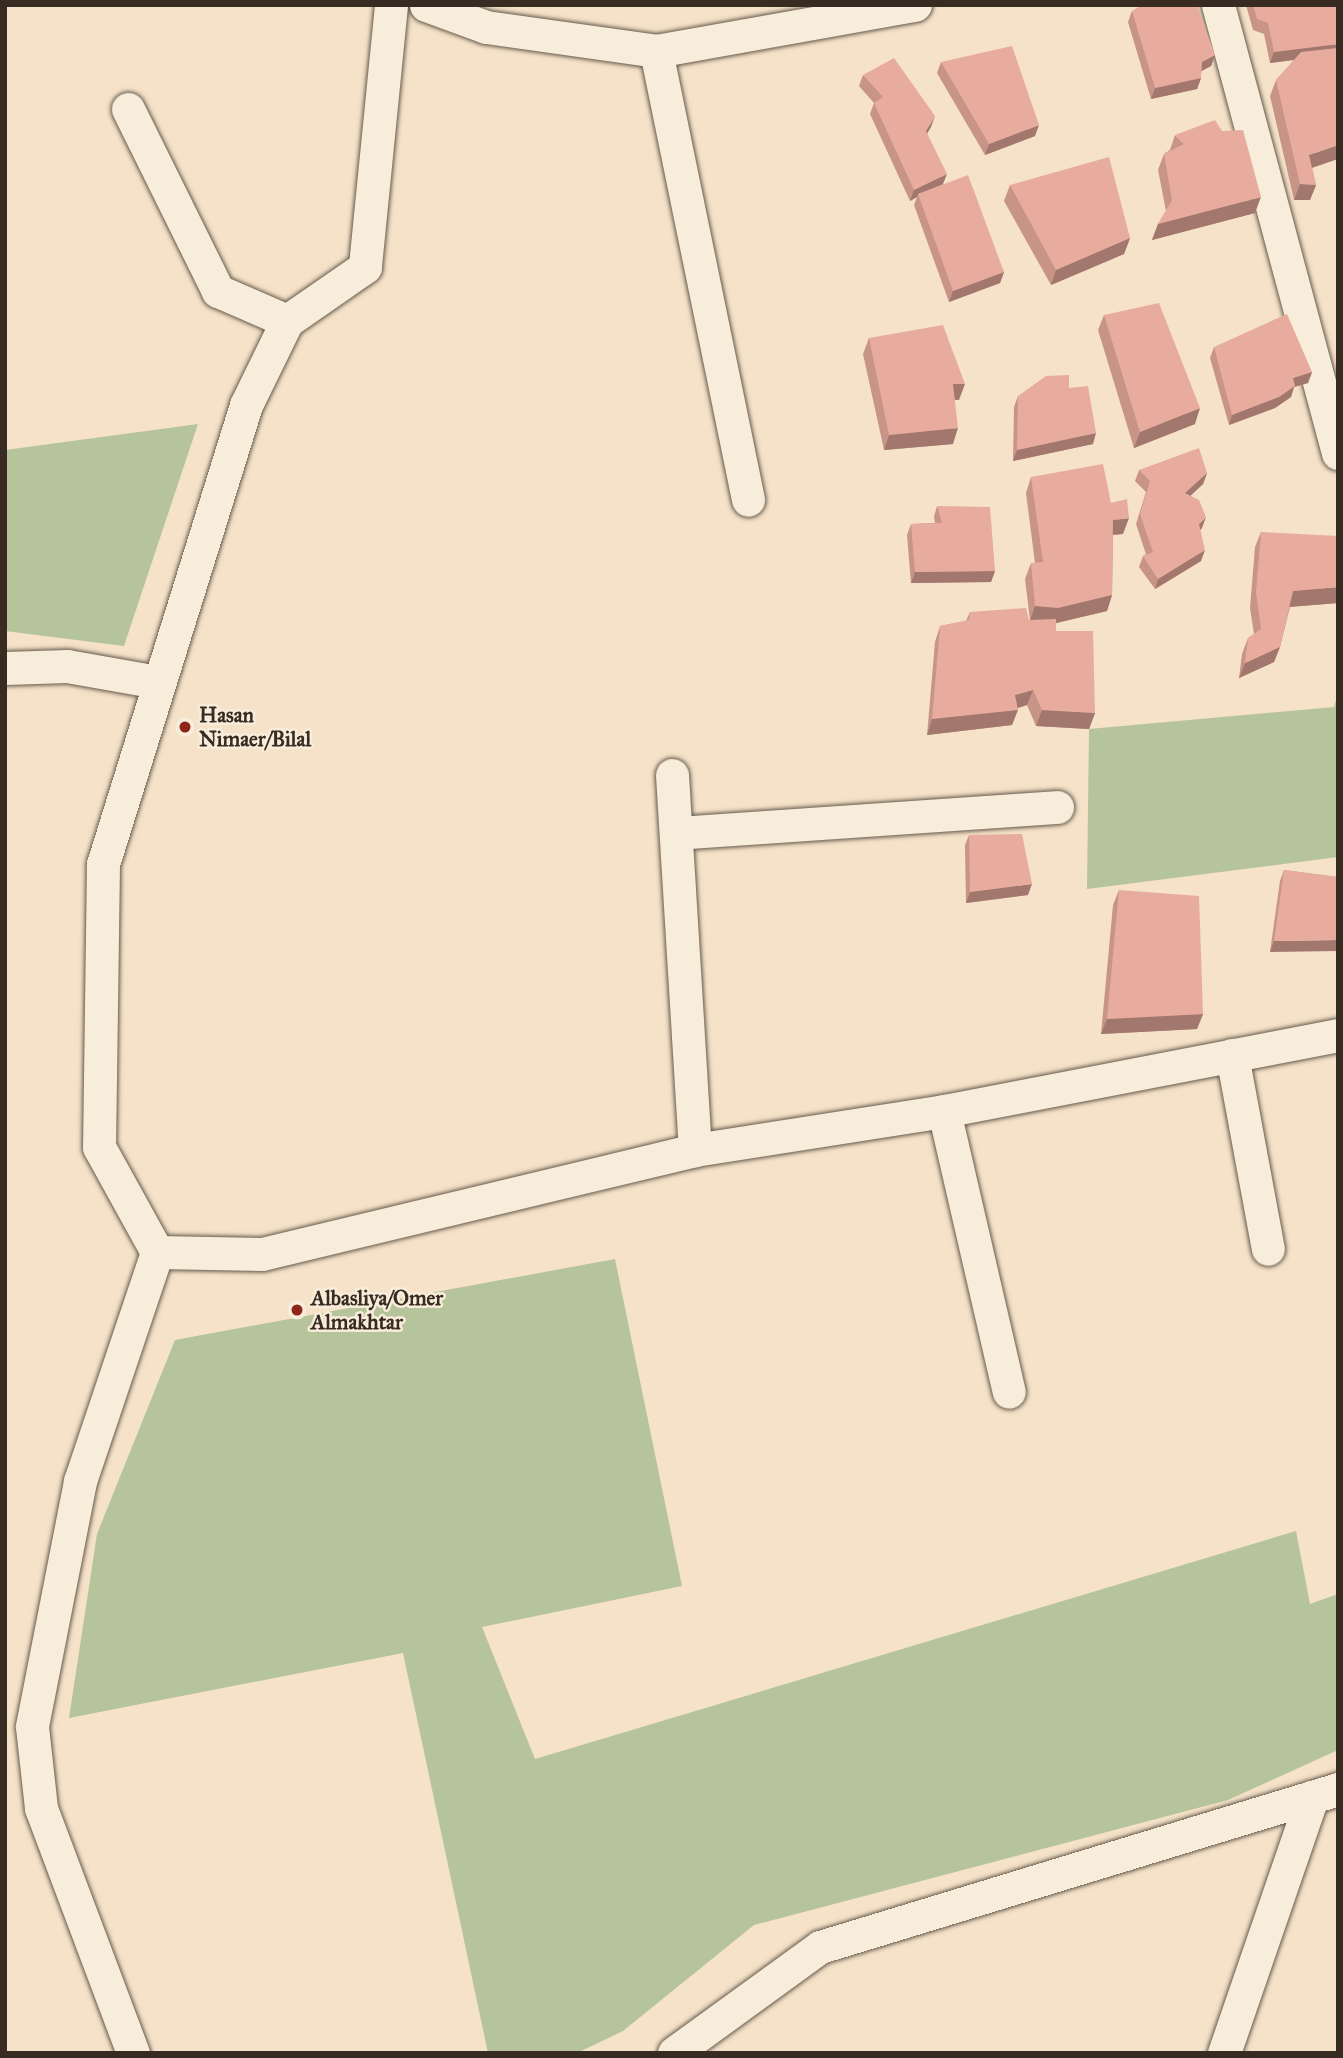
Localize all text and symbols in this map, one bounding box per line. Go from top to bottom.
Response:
place label: Hasan Nimaer/Bilal [199,702,311,752]
marker: Hasan Nimaer/Bilal [177,719,193,735]
place label: Albasliya/Omer Almakhtar [311,1285,443,1335]
marker: Albasliya/Omer Almakhtar [289,1302,305,1318]

